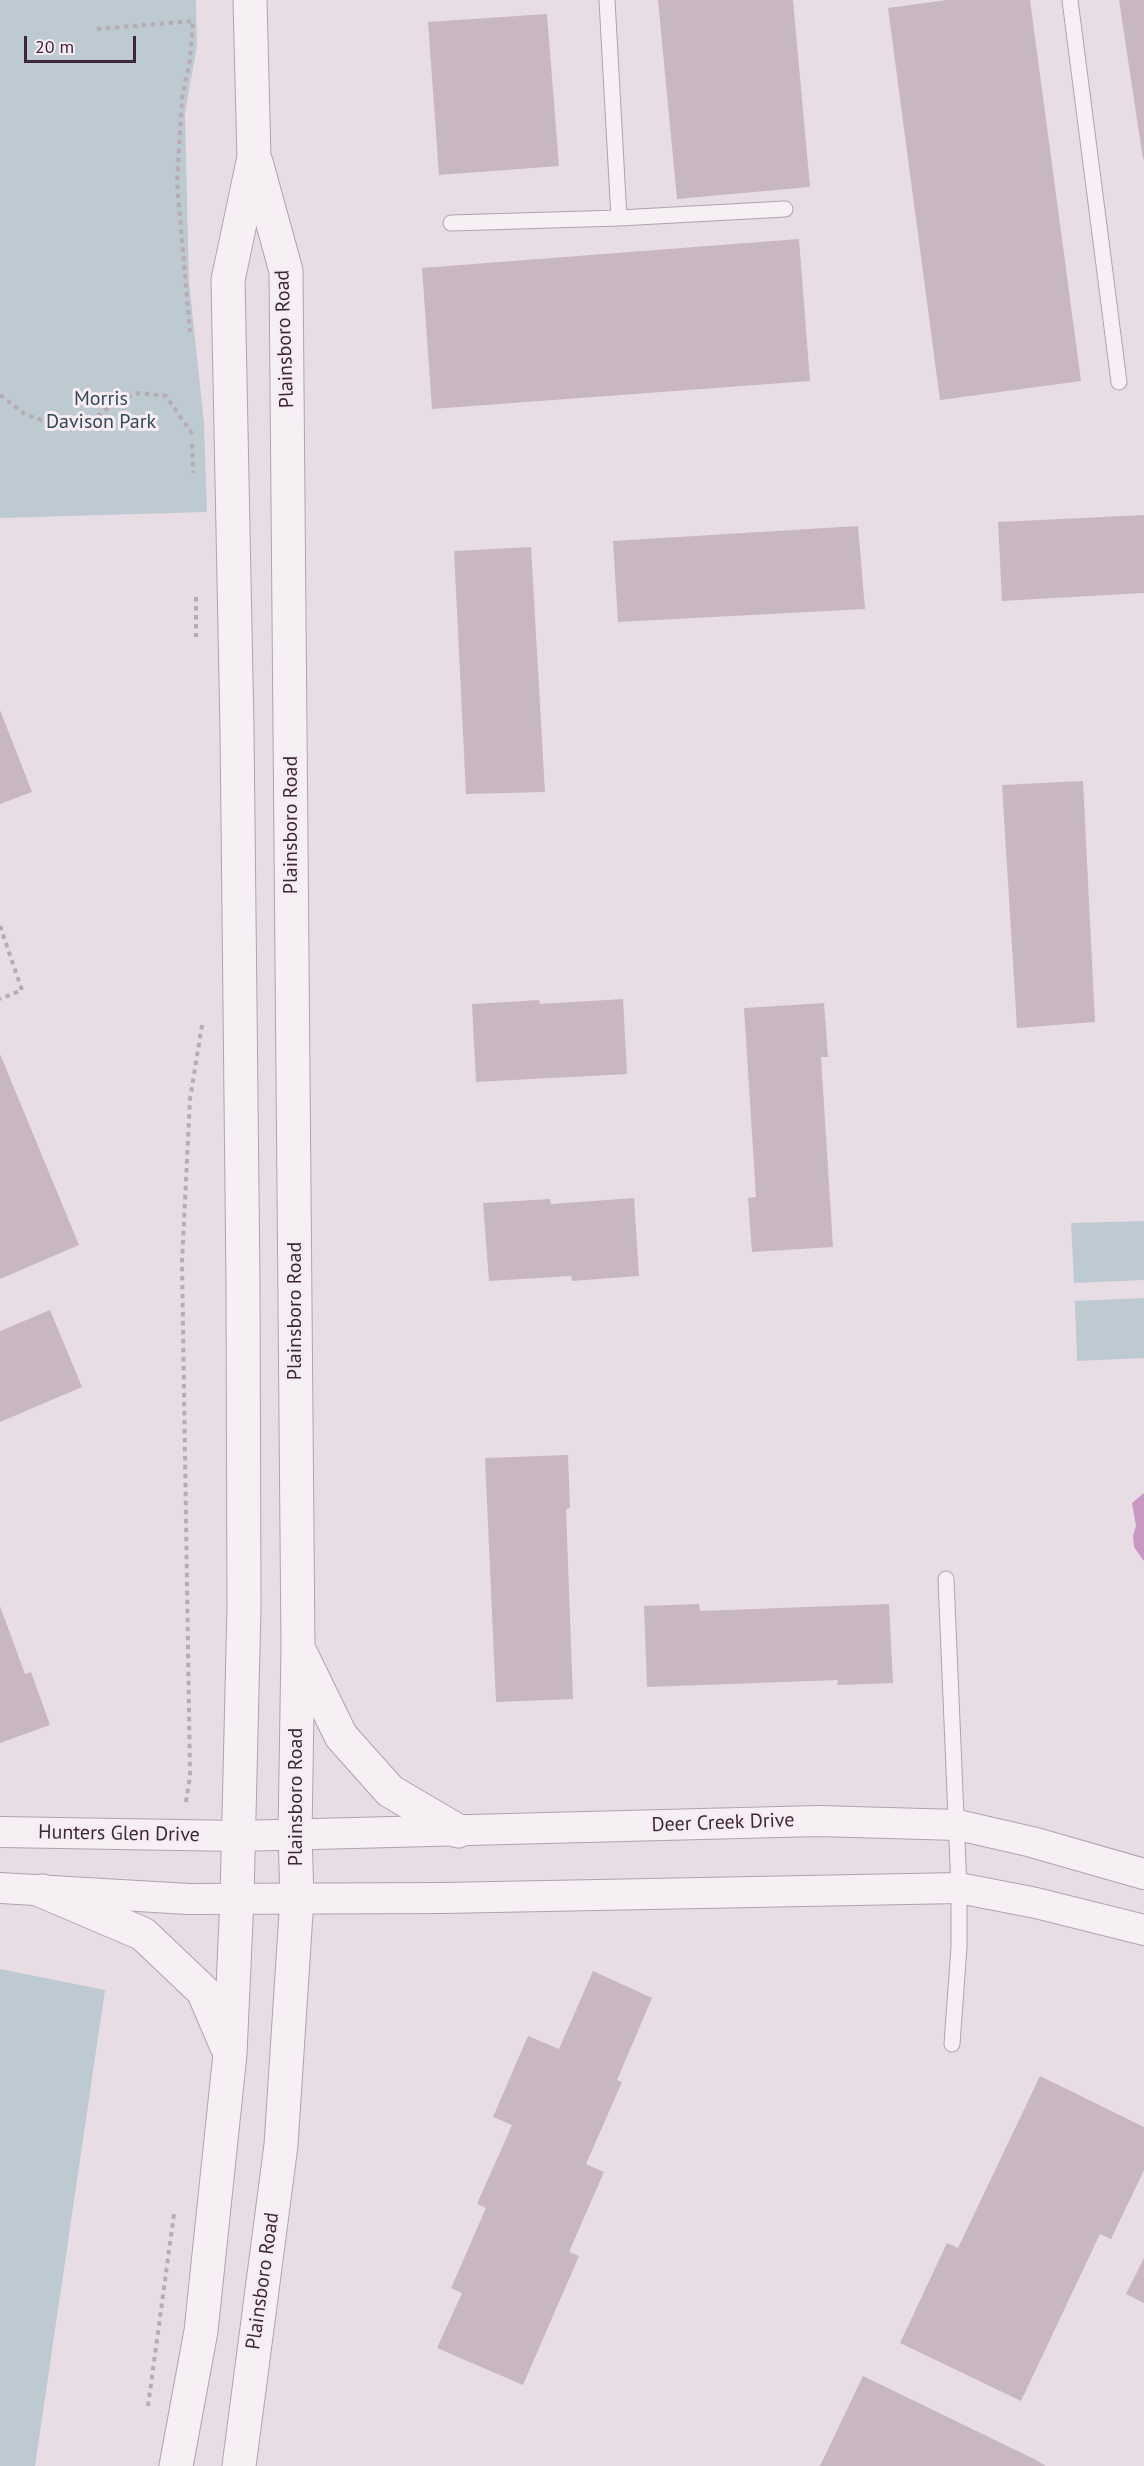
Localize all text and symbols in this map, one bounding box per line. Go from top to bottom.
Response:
scale bar [27,24,140,62]
text: 20 m [35,35,74,58]
street label: Plainsboro Road [271,269,299,409]
park label: Morris Davison Park [46,387,156,434]
street label: Plainsboro Road [279,756,303,894]
street label: Plainsboro Road [283,1242,307,1380]
street label: Plainsboro Road [284,1728,308,1866]
street label: Deer Creek Drive [651,1809,795,1837]
street label: Hunters Glen Drive [38,1821,200,1847]
street label: Plainsboro Road [241,2211,285,2351]

